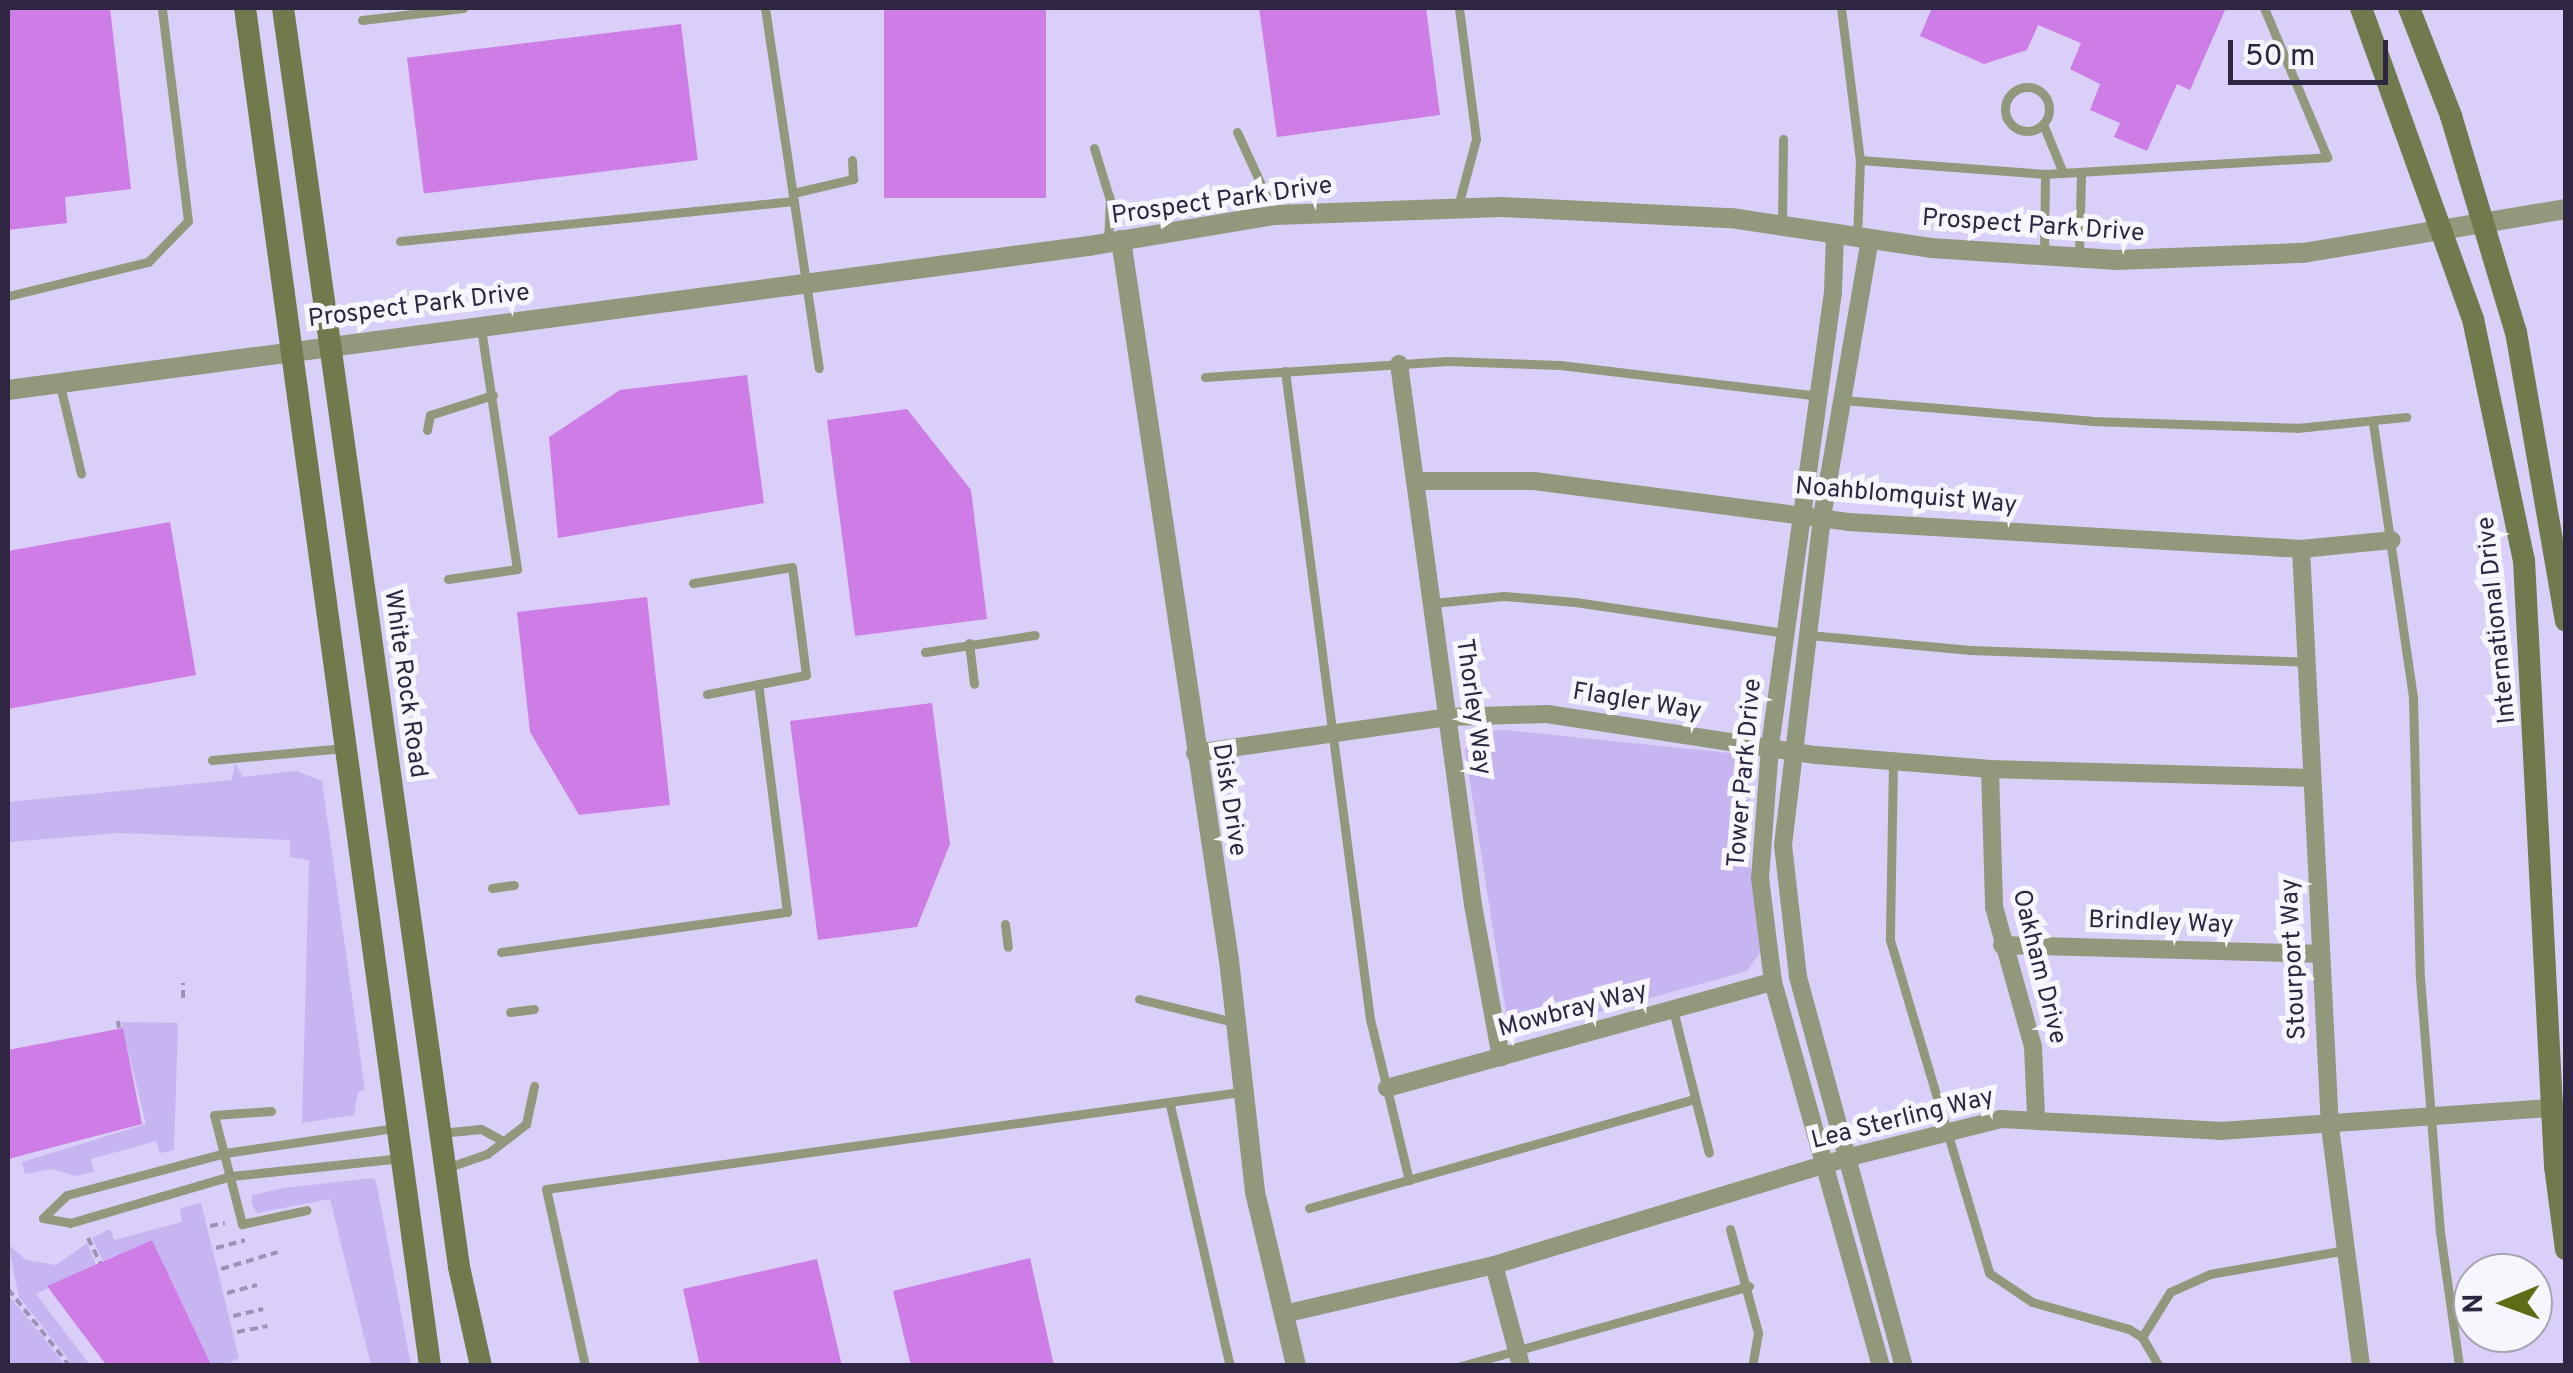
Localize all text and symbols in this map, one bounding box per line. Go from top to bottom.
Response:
scale bar [2233,20,2393,82]
text: 50 m [2245,39,2315,76]
street label: Prospect Park Drive [1110,172,1334,232]
street label: Prospect Park Drive [1921,204,2145,250]
street label: Prospect Park Drive [307,279,531,335]
street label: Noahblomquist Way [1793,472,2019,522]
street label: International Drive [2472,515,2524,725]
street label: White Rock Road [376,588,432,780]
street label: Thorley Way [1448,637,1496,777]
street label: Tower Park Drive [1723,677,1769,869]
street label: Flagler Way [1570,678,1704,728]
street label: Disk Drive [1204,742,1252,858]
street label: Stourport Way [2276,877,2314,1041]
street label: Oakham Drive [2004,887,2072,1047]
street label: Brindley Way [2087,906,2235,942]
street label: Mowbray Way [1495,977,1651,1045]
street label: Lea Sterling Way [1808,1083,1998,1157]
north arrow [2453,1253,2553,1353]
text: N [2457,1293,2493,1314]

